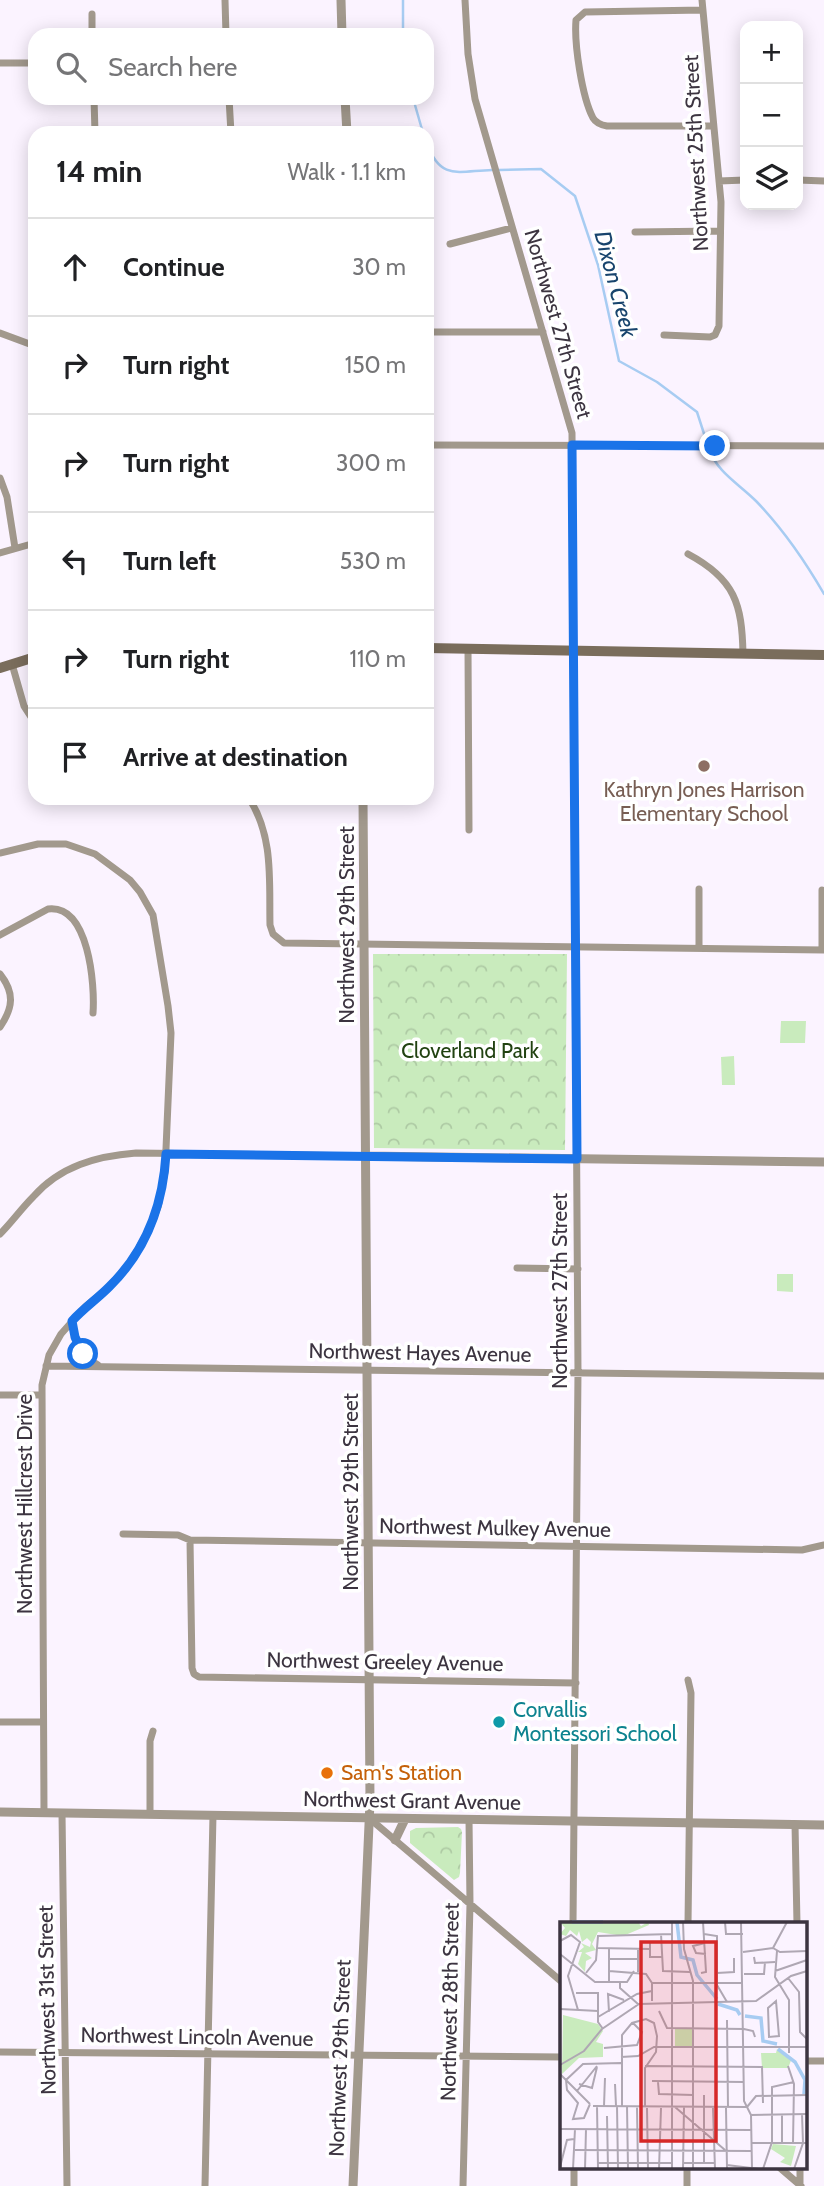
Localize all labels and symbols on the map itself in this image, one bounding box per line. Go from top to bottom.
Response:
street label: Northwest 25th Street [678,54,713,252]
street label: Northwest 27th Street [519,226,598,422]
water label: Dixon Creek [588,228,644,341]
route end [699,430,730,461]
marker: Kathryn Jones Harrison Elementary School [696,758,712,774]
place label: Kathryn Jones Harrison Elementary School [604,777,804,826]
street label: Northwest 29th Street [334,826,359,1024]
park label: Cloverland Park [401,1038,539,1063]
street label: Northwest 27th Street [547,1193,572,1389]
route start [67,1338,98,1369]
street label: Northwest Hayes Avenue [308,1338,532,1367]
street label: Northwest 29th Street [338,1393,363,1591]
street label: Northwest Hillcrest Drive [12,1394,37,1614]
street label: Northwest Mulkey Avenue [379,1513,611,1542]
street label: Northwest Greeley Avenue [267,1647,504,1676]
place label: Corvallis Montessori School [513,1697,677,1746]
marker: Corvallis Montessori School [491,1714,507,1730]
place label: Sam's Station [341,1760,462,1785]
marker: Sam's Station [319,1765,335,1781]
street label: Northwest Grant Avenue [303,1786,521,1815]
street label: Northwest 28th Street [435,1903,464,2101]
street label: Northwest 31st Street [32,1905,61,2095]
inset map [560,1922,806,2168]
street label: Northwest 29th Street [324,1959,355,2157]
street label: Northwest Lincoln Avenue [80,2022,314,2051]

